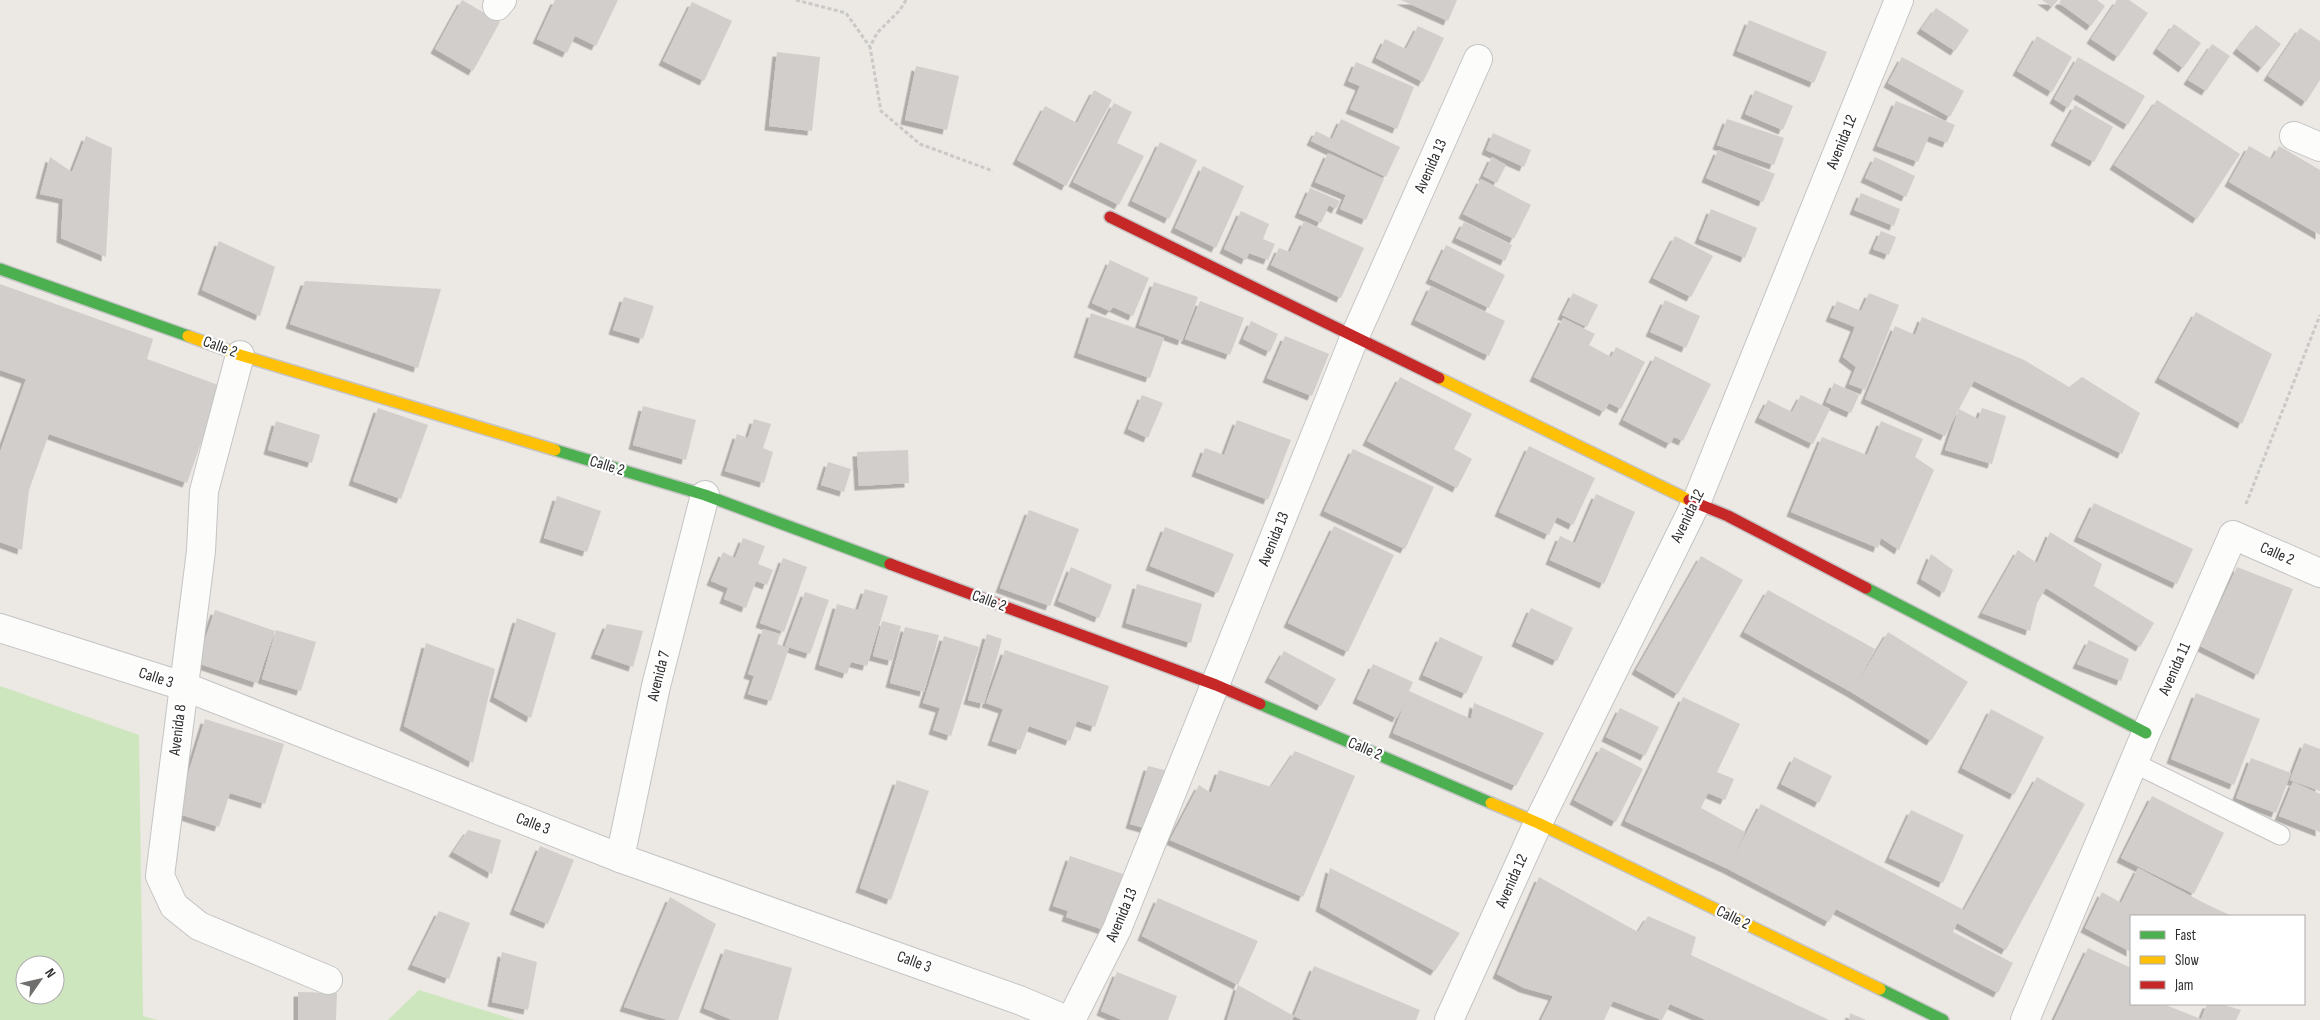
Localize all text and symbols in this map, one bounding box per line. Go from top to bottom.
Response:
street label: Avenida 12 [1822,112,1861,173]
street label: Avenida 13 [1410,136,1451,197]
street label: Calle 2 [200,332,240,362]
street label: Calle 2 [587,452,627,480]
street label: Avenida 12 [1667,486,1709,547]
street label: Avenida 13 [1254,509,1293,570]
street label: Calle 2 [2257,538,2297,570]
street label: Calle 2 [969,586,1009,616]
street label: Avenida 11 [2155,639,2195,699]
street label: Avenida 7 [643,649,675,704]
street label: Calle 3 [136,664,176,692]
street label: Avenida 8 [165,703,191,758]
street label: Calle 2 [1345,733,1385,765]
street label: Calle 3 [513,809,553,839]
street label: Avenida 12 [1491,851,1532,912]
street label: Avenida 13 [1102,885,1142,946]
street label: Calle 2 [1713,902,1753,934]
legend [2130,915,2305,1005]
text: Fast [2175,926,2197,945]
street label: Calle 3 [894,947,934,977]
text: Slow [2175,951,2199,970]
north arrow [15,955,65,1005]
text: N [41,965,60,981]
text: Jam [2174,976,2193,995]

